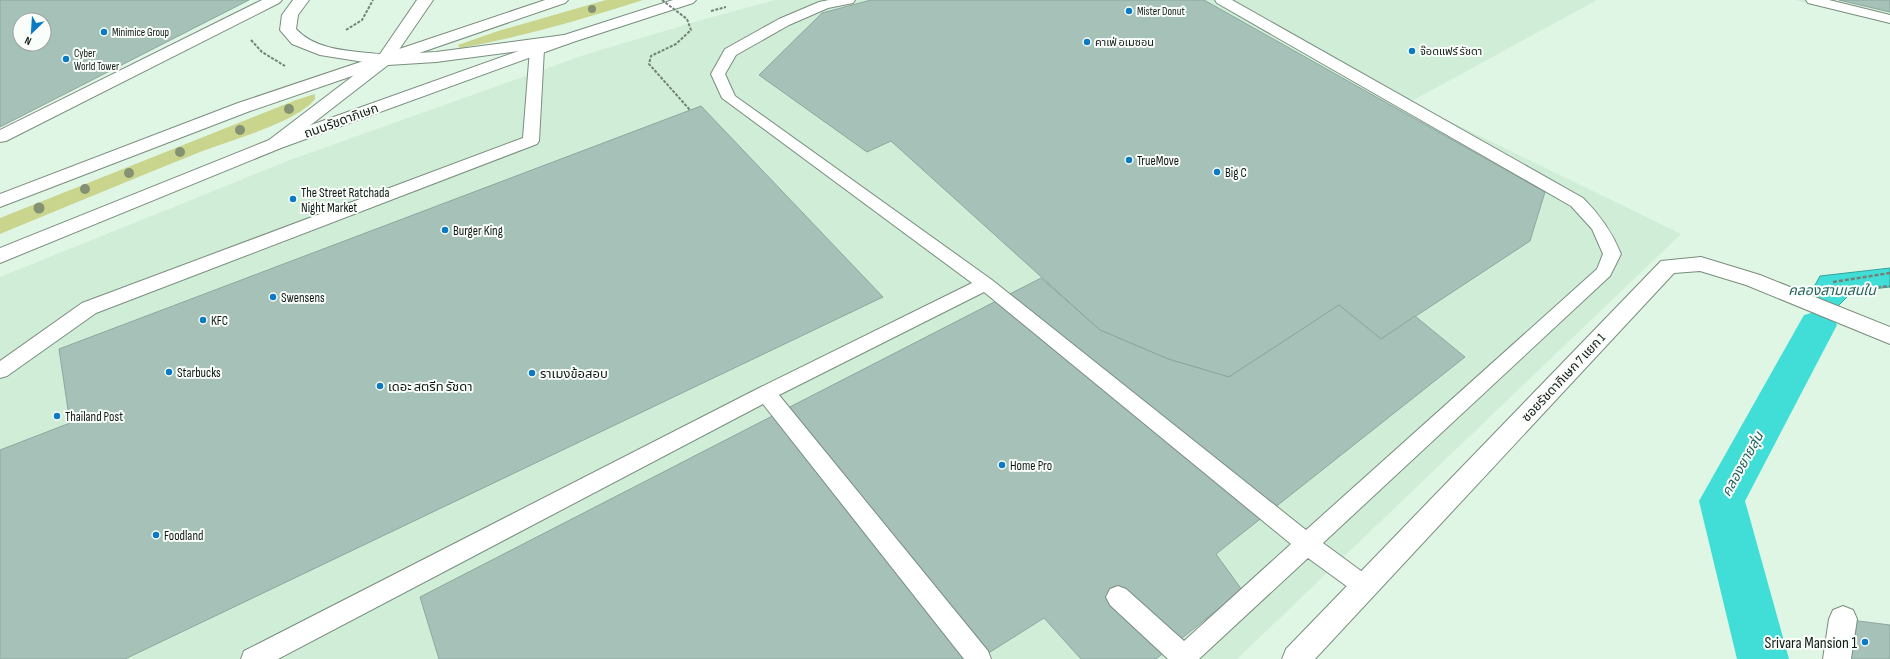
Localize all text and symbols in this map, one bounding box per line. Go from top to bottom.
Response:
place label: Mister Donut [1137,5,1185,18]
marker: Mister Donut [1124,6,1134,16]
north arrow [12,12,52,52]
place label: Minimice Group [112,26,169,39]
marker: Minimice Group [99,27,109,37]
text: N [22,33,33,48]
place label: คาเฟ่ อเมซอน [1095,36,1154,49]
marker: คาเฟ่ อเมซอน [1082,37,1092,47]
place label: จ๊อดแฟร์ รัชดา [1420,45,1482,58]
marker: จ๊อดแฟร์ รัชดา [1407,46,1417,56]
place label: Cyber World Tower [74,47,119,73]
marker: Cyber World Tower [61,54,71,64]
street label: ถนนรัชดาภิเษก [302,100,381,142]
place label: TrueMove [1137,153,1179,169]
marker: TrueMove [1124,155,1134,165]
place label: Big C [1225,165,1247,181]
marker: Big C [1212,167,1222,177]
place label: The Street Ratchada Night Market [301,185,389,216]
marker: The Street Ratchada Night Market [288,194,298,204]
place label: Burger King [453,223,503,239]
marker: Burger King [440,225,450,235]
water label: คลองสามเสนใน [1788,282,1877,299]
place label: Swensens [281,290,325,306]
marker: Swensens [268,292,278,302]
place label: KFC [211,313,228,329]
marker: KFC [198,315,208,325]
street label: ซอยรัชดาภิเษก 7 แยก 1 [1519,330,1609,425]
place label: Starbucks [177,365,221,381]
place label: ราเมงข้อสอบ [540,366,608,382]
marker: Starbucks [164,367,174,377]
marker: ราเมงข้อสอบ [527,368,537,378]
place label: เดอะ สตรีท รัชดา [388,379,472,395]
marker: เดอะ สตรีท รัชดา [375,381,385,391]
place label: Thailand Post [65,409,123,425]
marker: Thailand Post [52,411,62,421]
water label: คลองยายสุ่น [1718,428,1768,499]
place label: Home Pro [1010,458,1052,474]
marker: Home Pro [997,460,1007,470]
place label: Foodland [164,528,203,544]
marker: Foodland [151,530,161,540]
place label: Srivara Mansion 1 [1765,634,1857,653]
marker: Srivara Mansion 1 [1860,637,1870,647]

